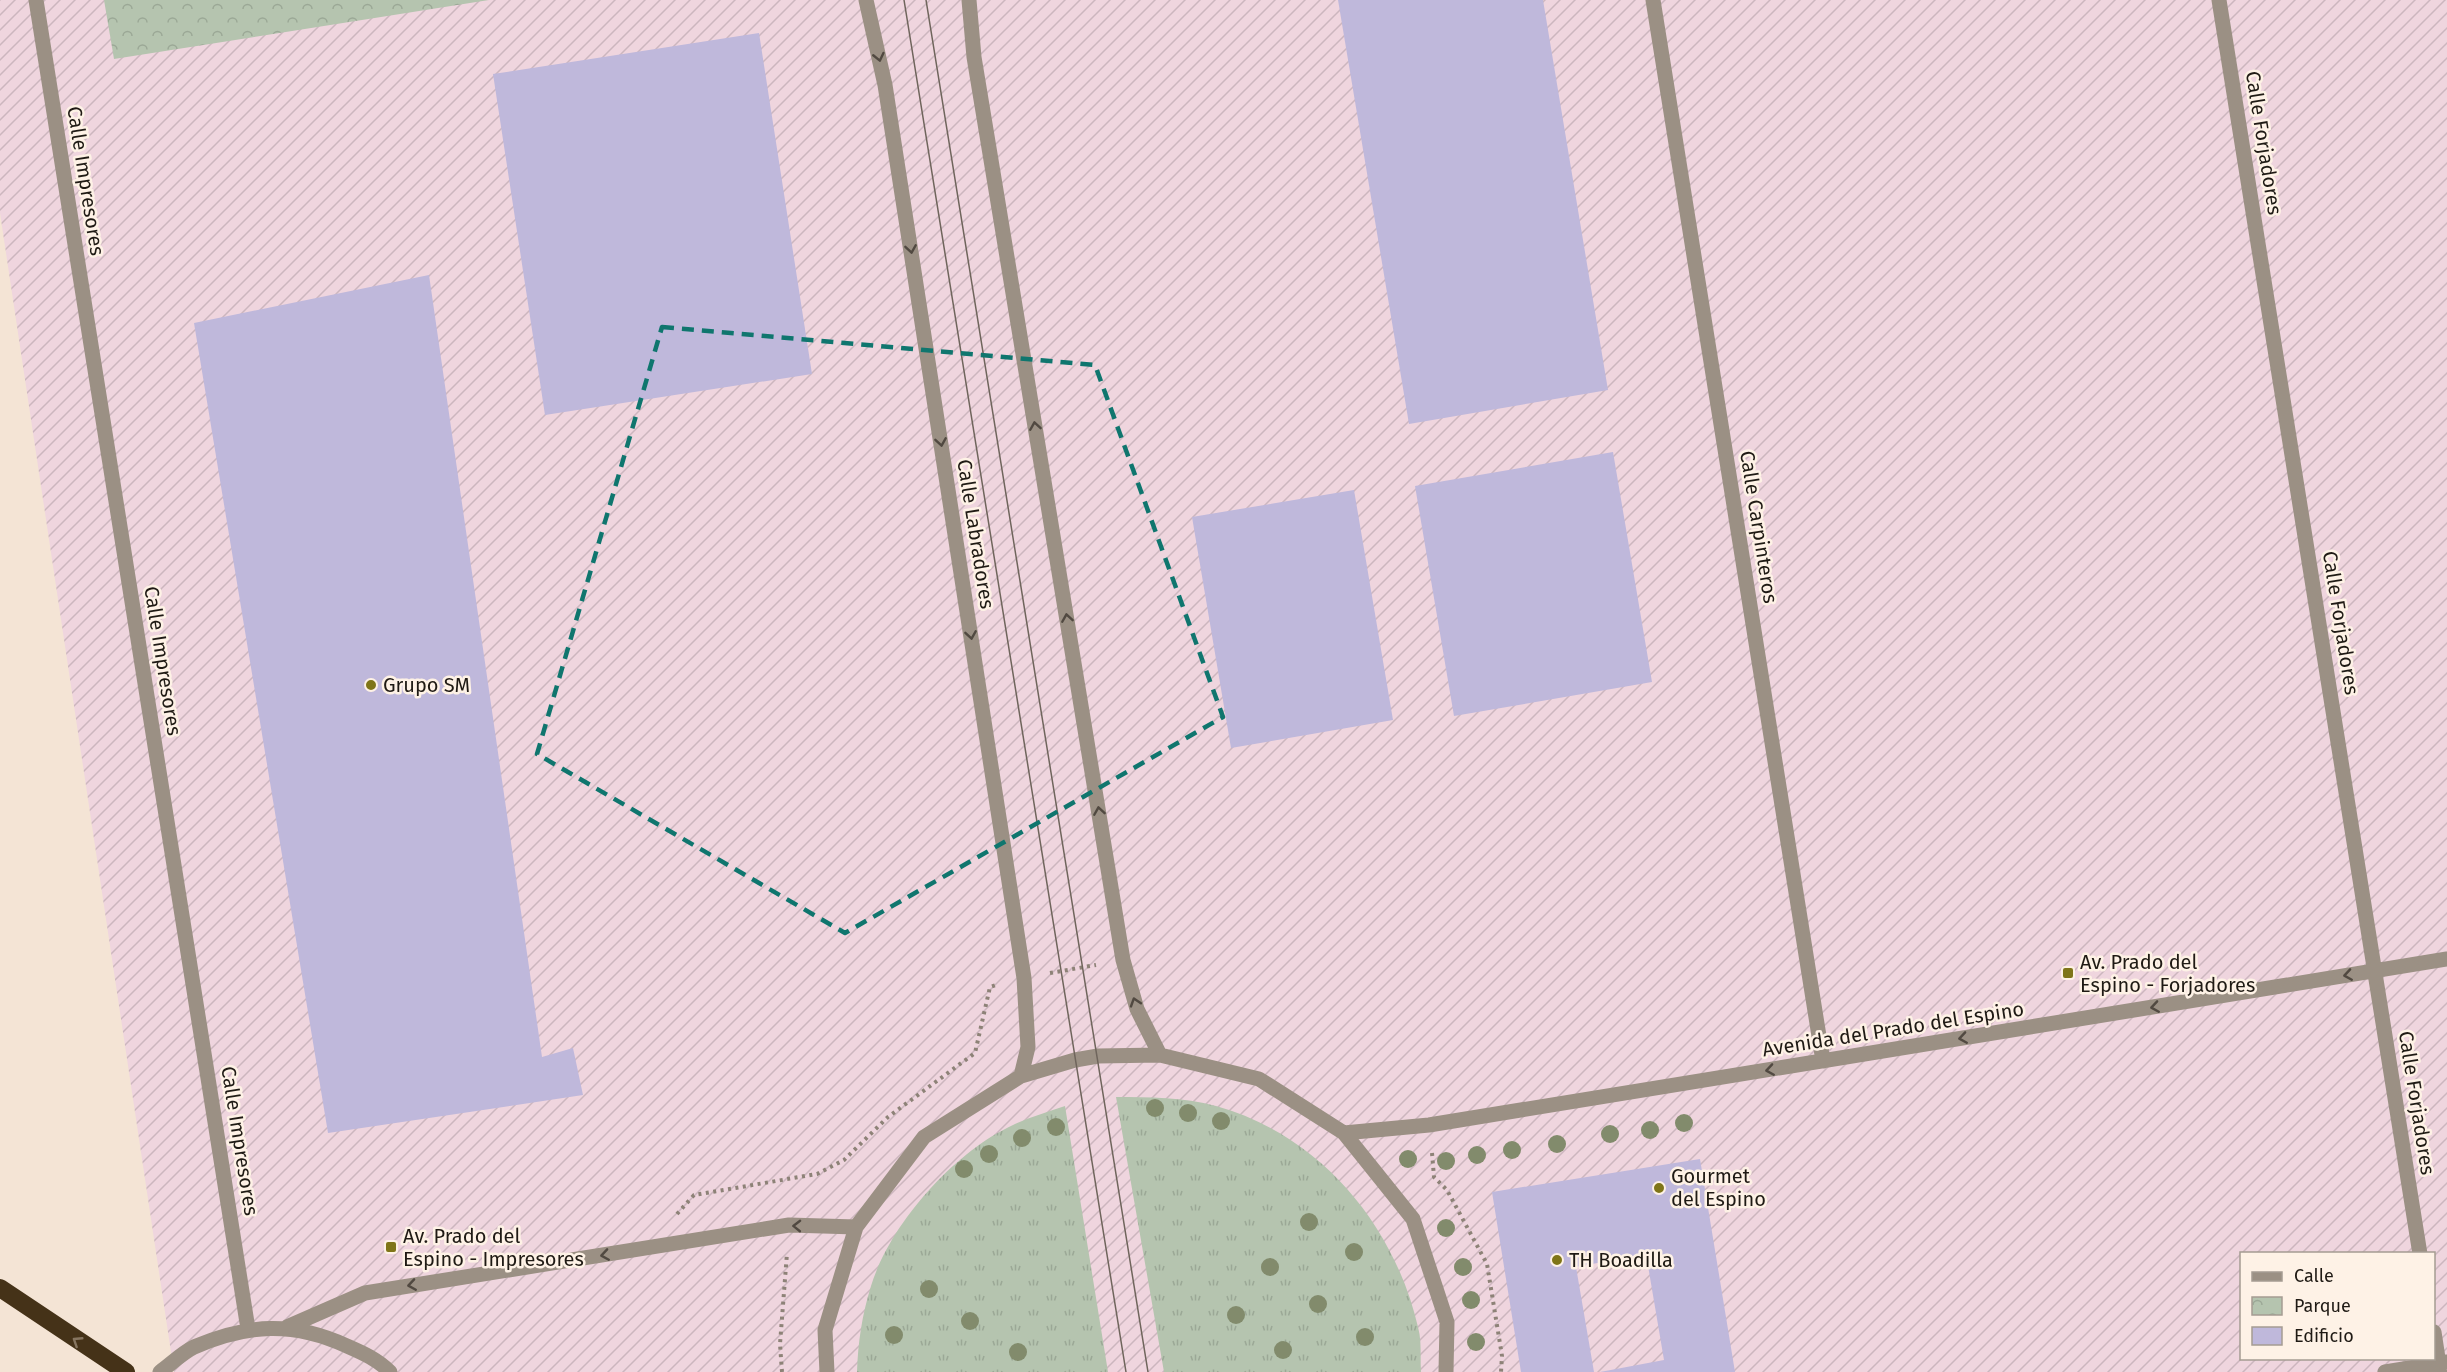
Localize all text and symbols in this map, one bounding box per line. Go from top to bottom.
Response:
one-way arrow [872,52,885,62]
street label: Calle Forjadores [2241,69,2287,217]
street label: Calle Impresores [62,105,110,257]
one-way arrow [904,244,917,254]
one-way arrow [1029,421,1041,431]
one-way arrow [934,437,947,447]
street label: Calle Carpinteros [1735,449,1783,605]
street label: Calle Labradores [952,458,1000,610]
street label: Calle Forjadores [2318,549,2364,697]
street label: Calle Impresores [139,585,187,737]
one-way arrow [1061,614,1073,623]
one-way arrow [964,629,977,639]
place label: Grupo SM [383,673,470,697]
marker: Grupo SM [364,678,378,692]
one-way arrow [1093,806,1105,815]
place label: Av. Prado del Espino - Forjadores [2080,950,2255,997]
marker: Av. Prado del Espino - Forjadores [2061,966,2075,980]
one-way arrow [2343,969,2352,981]
street label: Avenida del Prado del Espino [1760,996,2026,1062]
one-way arrow [1130,997,1143,1008]
one-way arrow [2151,1000,2161,1013]
street label: Calle Forjadores [2394,1029,2440,1177]
one-way arrow [1958,1032,1968,1044]
one-way arrow [1766,1063,1775,1075]
street label: Calle Impresores [216,1065,264,1217]
place label: Gourmet del Espino [1671,1164,1766,1211]
marker: Gourmet del Espino [1652,1181,1666,1195]
one-way arrow [793,1219,802,1232]
place label: Av. Prado del Espino - Impresores [403,1224,584,1271]
marker: Av. Prado del Espino - Impresores [384,1240,398,1254]
one-way arrow [600,1248,609,1260]
place label: TH Boadilla [1569,1248,1673,1272]
legend [2240,1252,2435,1360]
marker: TH Boadilla [1550,1253,1564,1267]
text: Calle [2294,1265,2334,1287]
one-way arrow [407,1278,417,1291]
text: Parque [2294,1295,2351,1317]
text: Edificio [2294,1325,2354,1347]
one-way arrow [73,1336,83,1348]

